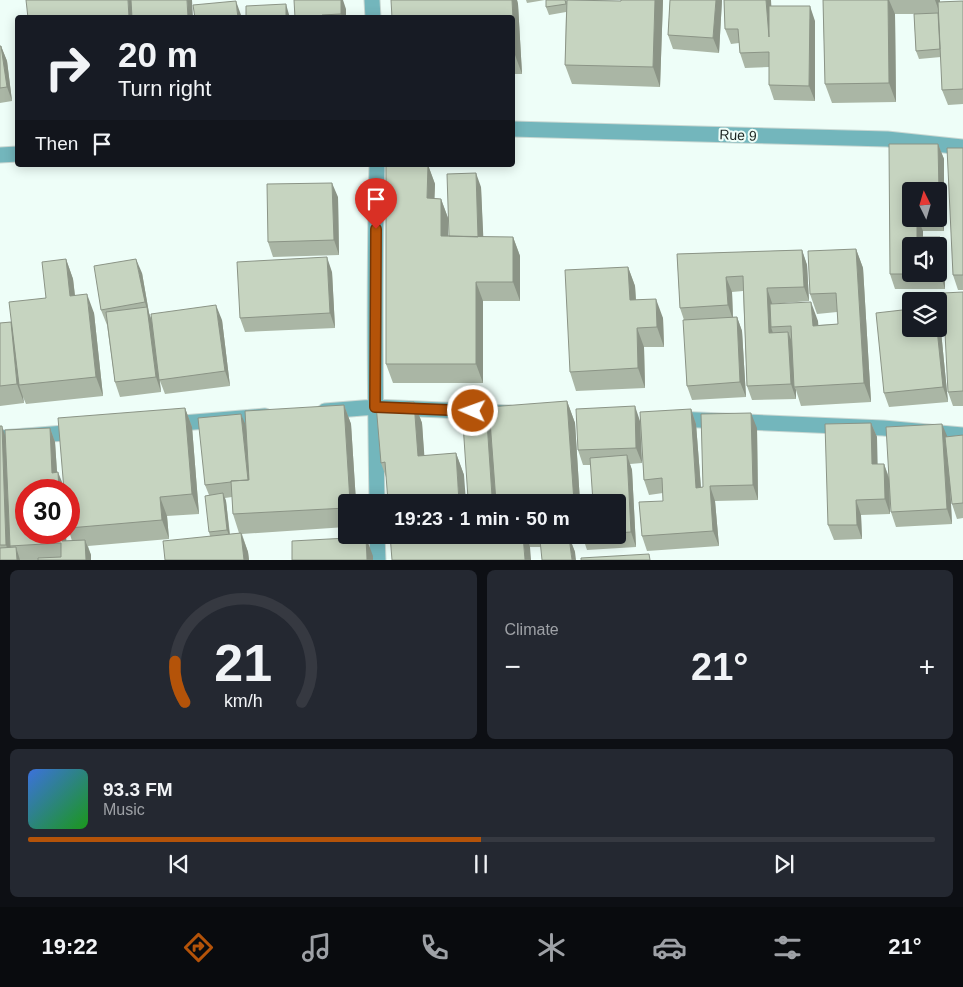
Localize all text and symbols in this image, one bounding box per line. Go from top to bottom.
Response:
icon: right [35,35,100,100]
text: 20 m [118,35,198,74]
text: Turn right [118,76,211,101]
street label: Rue 9 [719,126,757,144]
icon: arrive [88,130,116,158]
text: Then [35,133,78,154]
pin [355,178,397,229]
north arrow [902,182,948,228]
map controls [902,182,947,337]
icon: arrive [362,185,390,213]
button: sound [902,237,947,282]
button: layers [902,292,947,337]
position arrow [446,384,498,436]
speed limit sign: 30 [15,479,80,544]
text: 19:23 · 1 min · 50 m [394,508,570,529]
text: Climate [505,621,559,638]
text: 21 [214,634,272,692]
text: 21° [691,646,748,688]
text: − [505,651,521,682]
text: + [919,651,935,682]
text: km/h [224,691,263,711]
text: 93.3 FM [103,779,173,800]
text: Music [103,801,145,818]
icon: previous [165,850,193,878]
icon: pause [467,850,495,878]
icon: next [770,850,798,878]
icon: directions [181,930,216,965]
icon: music [299,930,334,965]
icon: phone [417,930,452,965]
icon: climate [534,930,569,965]
icon: car [652,930,687,965]
icon: filters [770,930,805,965]
text: 19:22 [41,934,98,959]
text: 21° [888,934,921,959]

